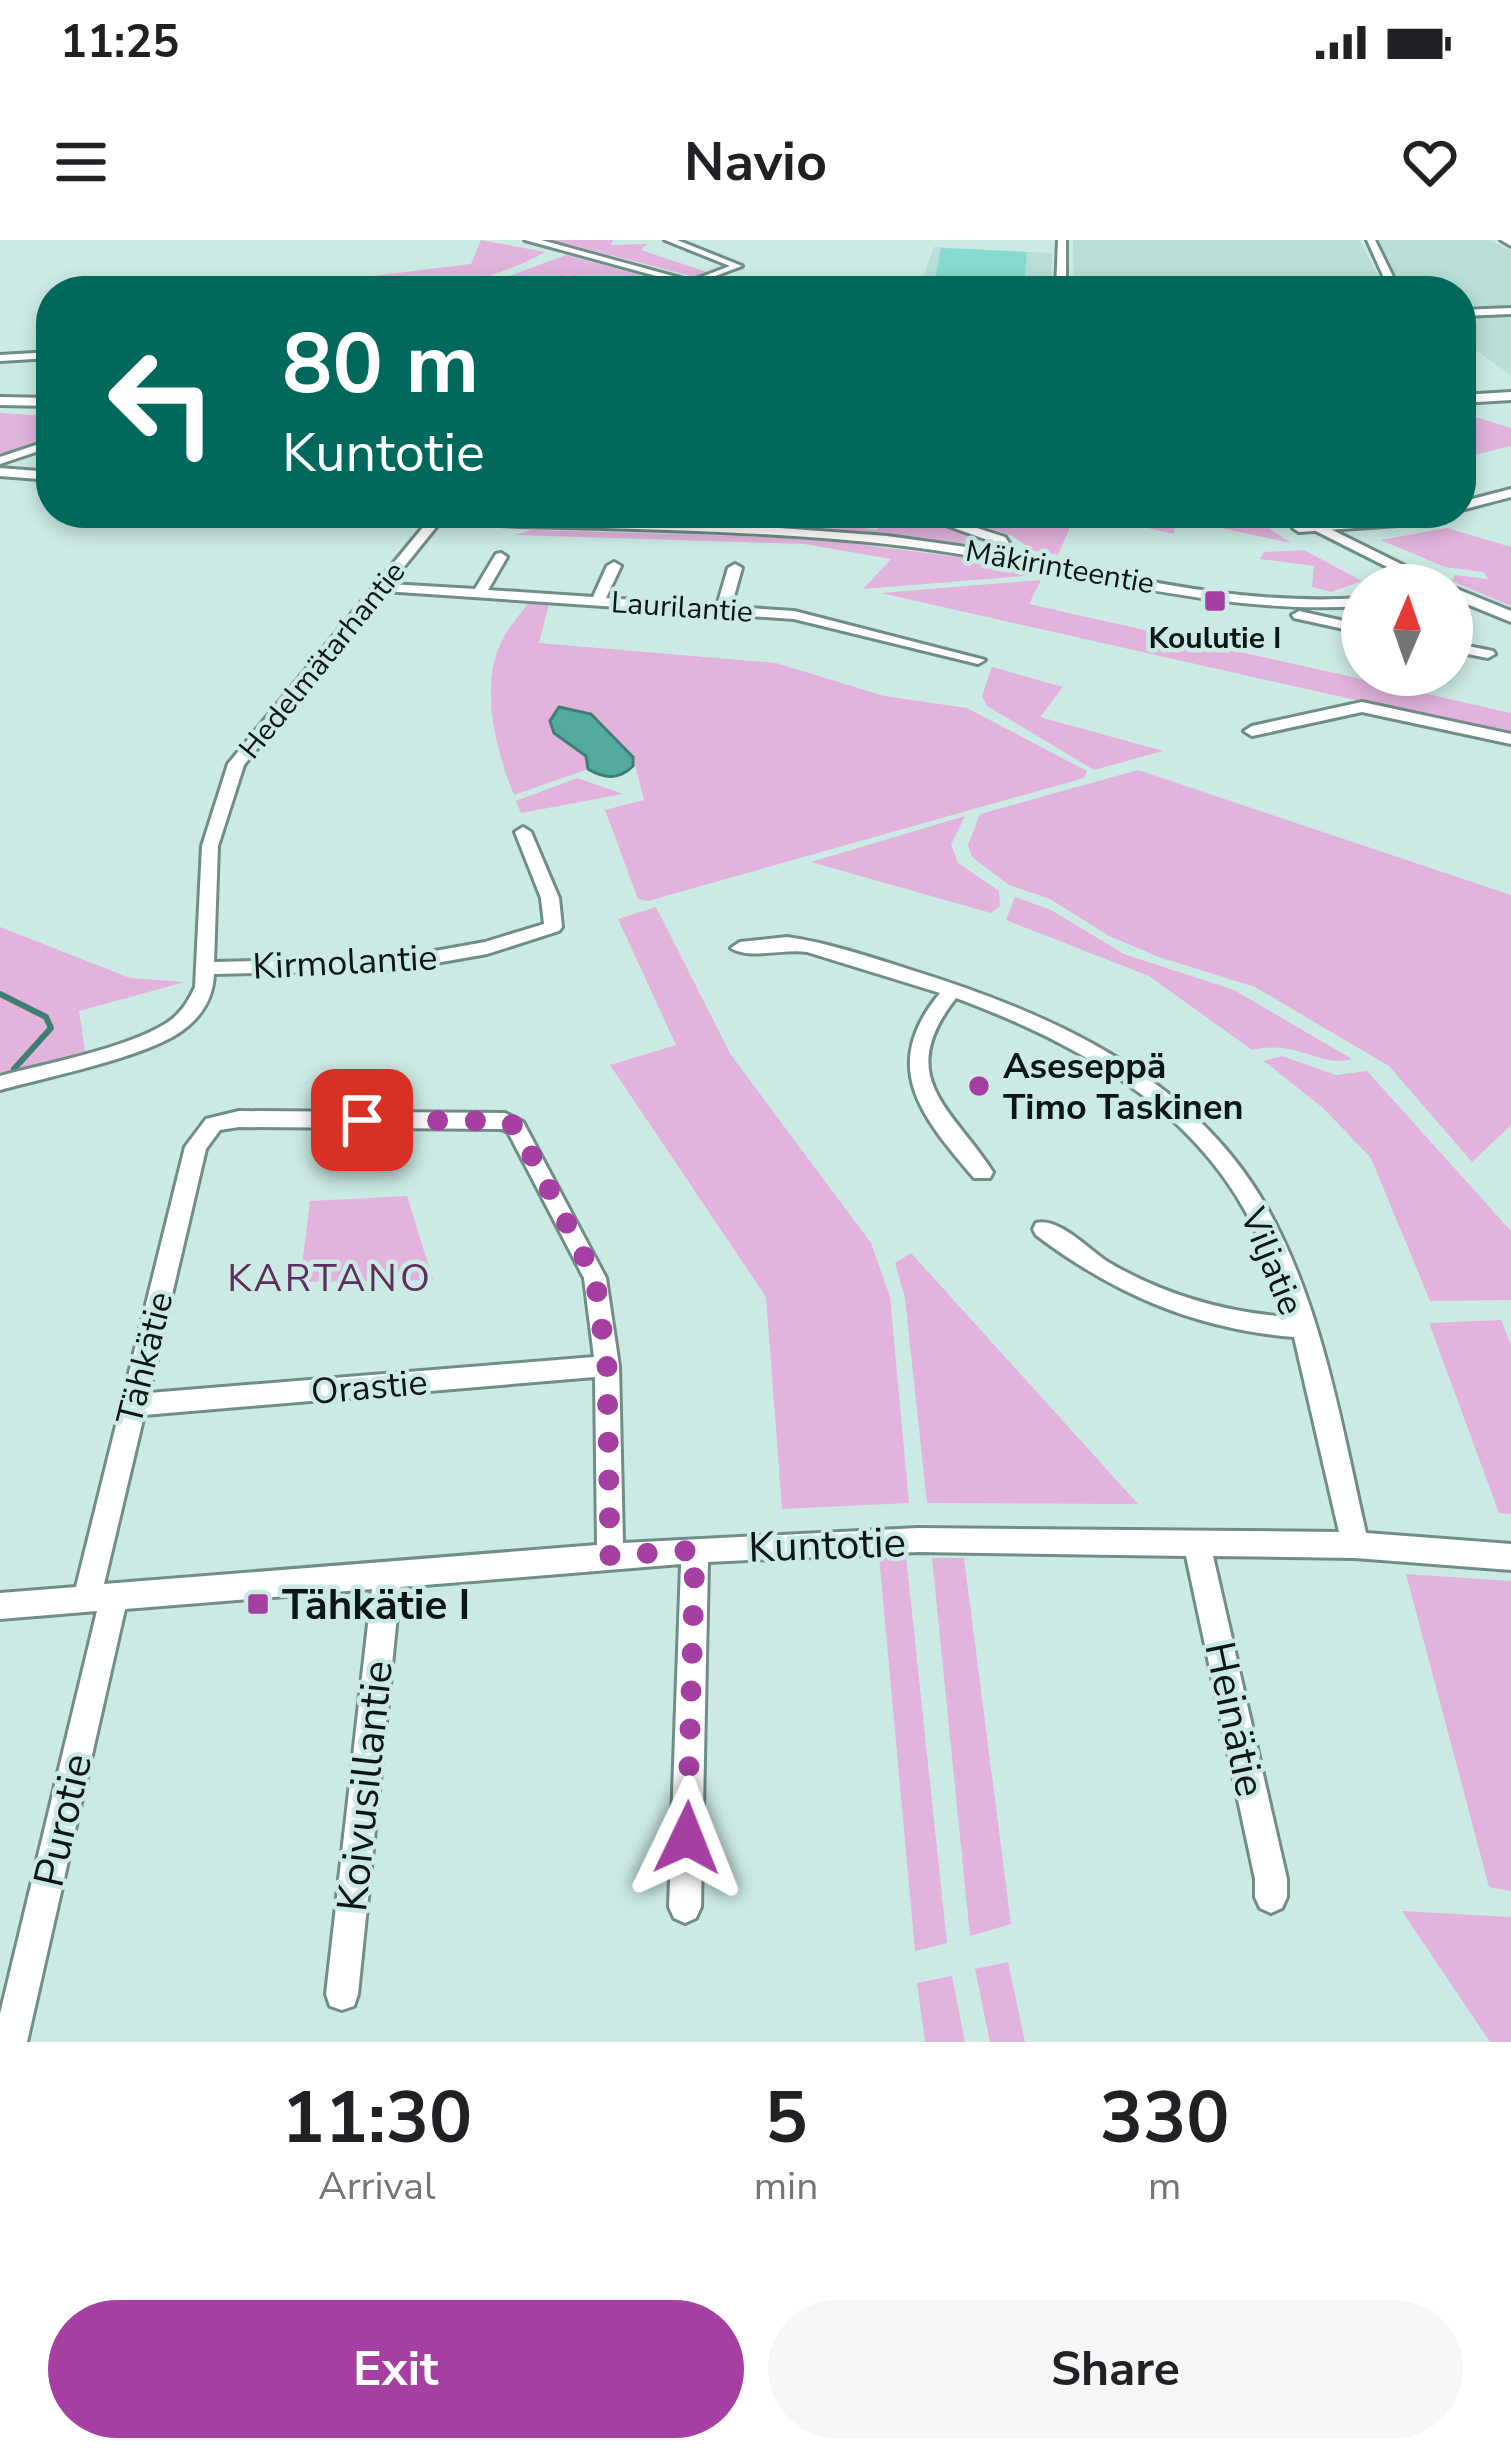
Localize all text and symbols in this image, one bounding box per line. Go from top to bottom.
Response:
text: 11:25 [60,12,179,73]
text: Navio [684,125,827,199]
icon: menu [48,129,114,195]
icon: heart [1397,129,1463,195]
text: 80 m [282,307,479,422]
icon: left [84,324,240,480]
text: Kuntotie [282,416,485,490]
street label: Mäkirinteentie [962,531,1158,604]
street label: Hedelmätarhantie [230,553,415,768]
north arrow [1341,564,1473,696]
map controls [1341,564,1473,696]
street label: Laurilantie [610,582,754,633]
marker: Koulutie I [1202,588,1228,614]
place label: Koulutie I [1148,618,1282,659]
street label: Kirmolantie [251,933,439,992]
place label: Aseseppä Timo Taskinen [1003,1042,1243,1132]
pin [311,1069,413,1171]
marker: Aseseppä Timo Taskinen [966,1073,992,1099]
icon: arrive [329,1087,395,1153]
street label: Viljatie [1228,1200,1315,1322]
district label: KARTANO [227,1252,433,1305]
street label: Tähkätie [105,1287,186,1430]
street label: Orastie [309,1358,429,1417]
street label: Kuntotie [747,1514,907,1577]
place label: Tähkätie I [282,1577,470,1634]
marker: Tähkätie I [245,1591,271,1617]
street label: Heinätie [1190,1637,1279,1802]
street label: Koivusillantie [324,1658,407,1914]
street label: Purotie [21,1748,106,1892]
position arrow [624,1775,750,1901]
text: 11:30 [282,2069,472,2167]
text: 5 [764,2069,808,2167]
text: 330 [1100,2069,1229,2167]
text: Arrival [318,2160,436,2213]
text: min [754,2160,818,2213]
text: m [1148,2160,1181,2213]
button: Exit [48,2300,744,2438]
button: Share [768,2300,1463,2438]

